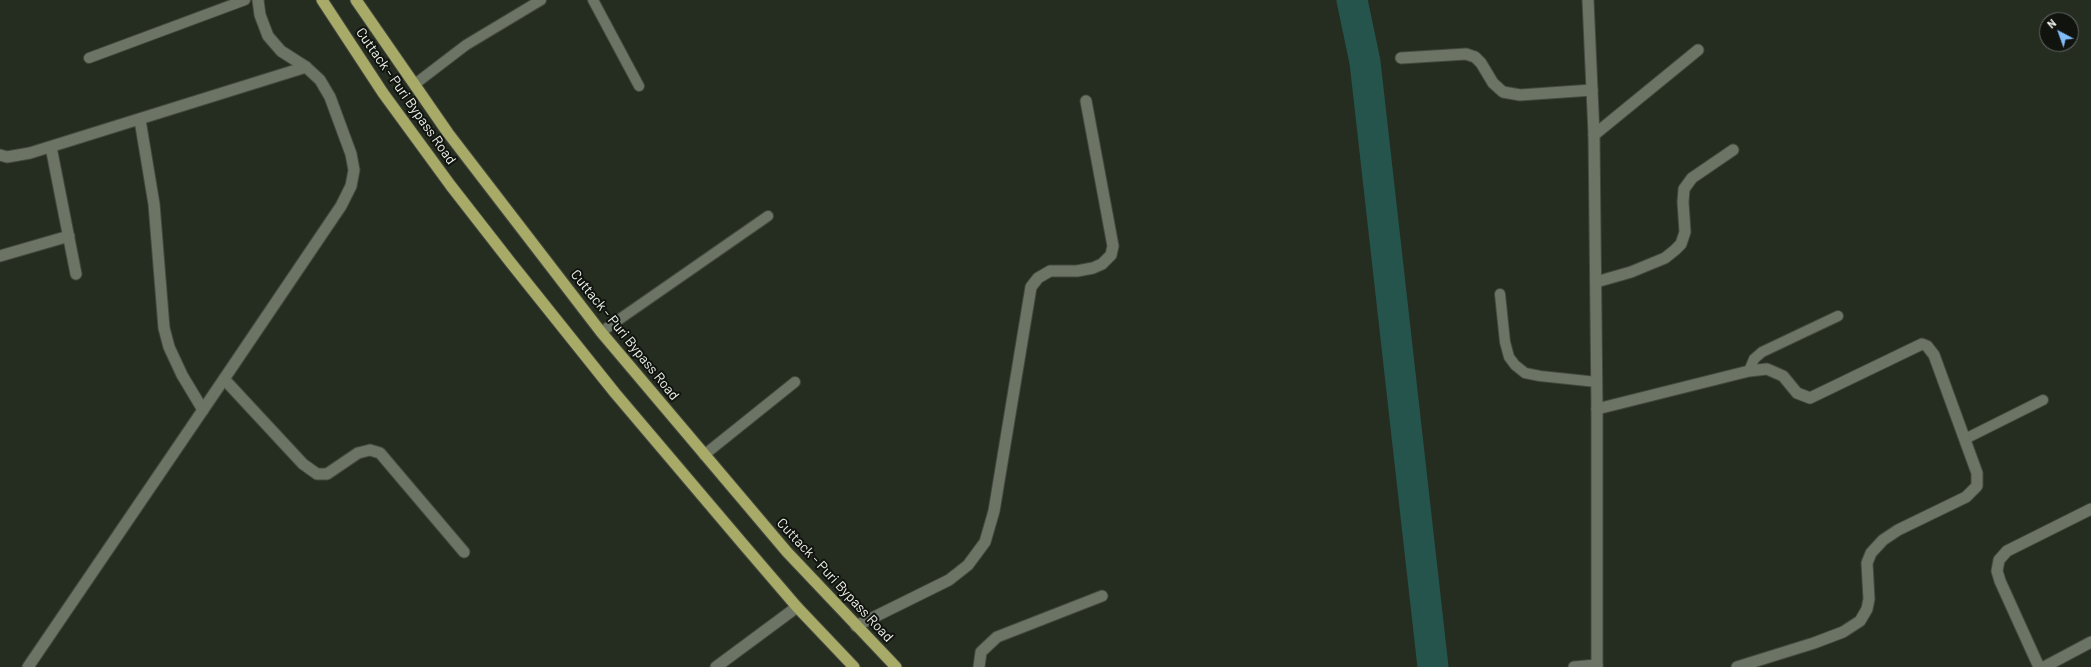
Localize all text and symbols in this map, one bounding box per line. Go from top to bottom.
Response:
north arrow [2039,12,2079,52]
text: N [2044,16,2058,31]
street label: Cuttack - Puri Bypass Road [352,24,460,168]
street label: Cuttack - Puri Bypass Road [567,266,683,404]
street label: Cuttack - Puri Bypass Road [773,515,897,645]

